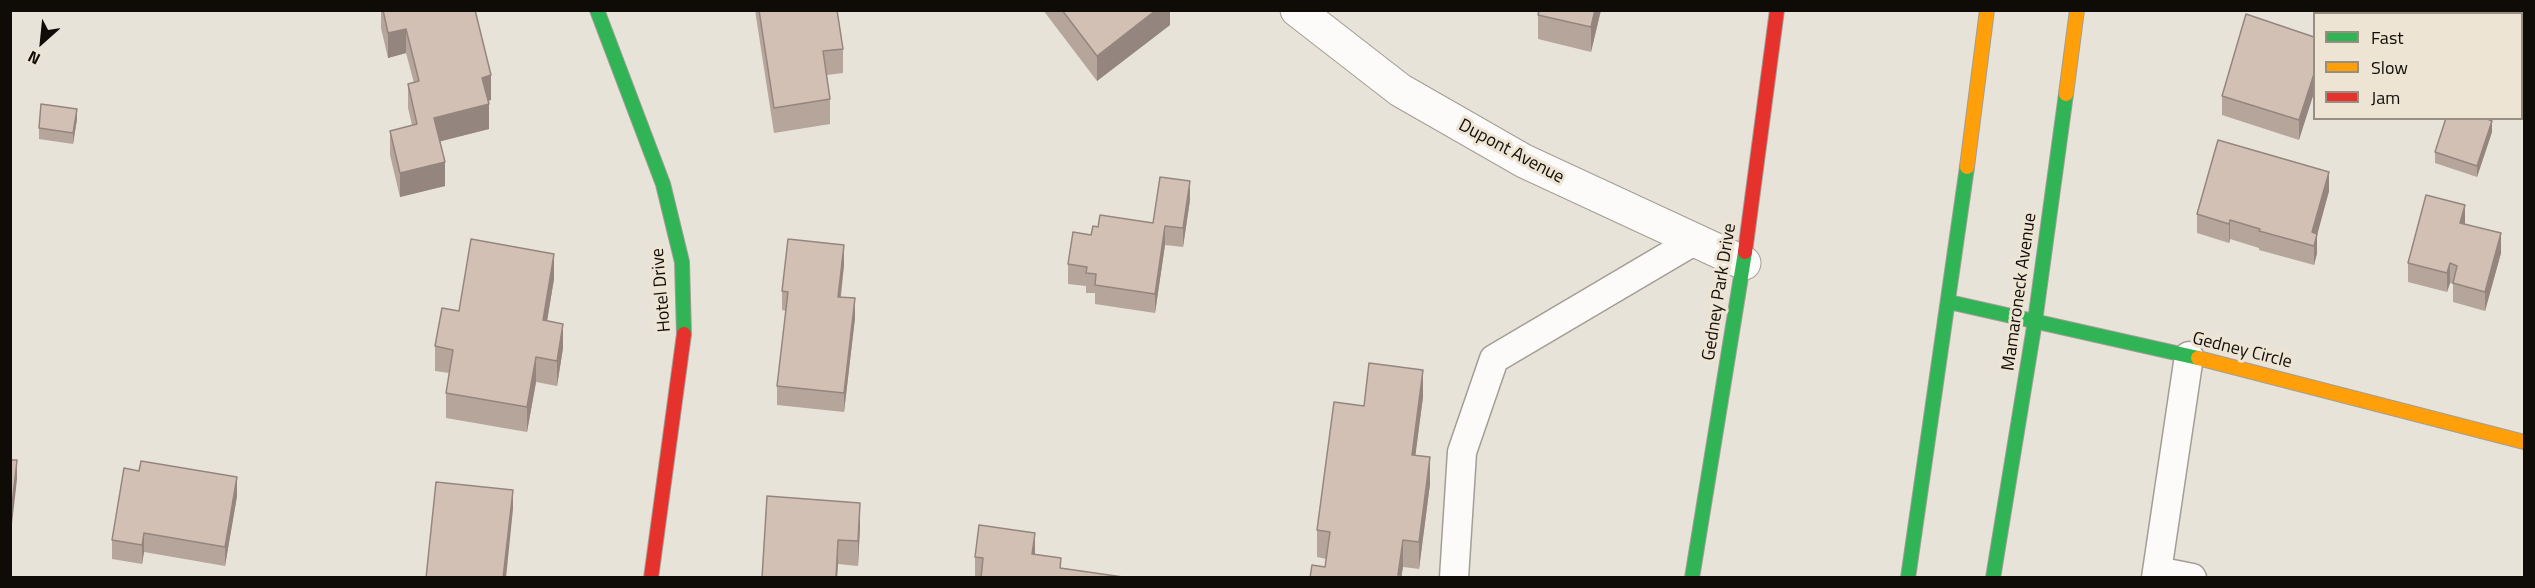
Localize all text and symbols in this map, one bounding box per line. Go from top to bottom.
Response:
north arrow [12,12,72,72]
legend [2313,12,2523,120]
text: Fast [2371,24,2404,51]
text: N [23,45,44,71]
text: Slow [2371,54,2408,81]
text: Jam [2371,84,2400,111]
street label: Dupont Avenue [1455,115,1567,189]
street label: Mamaroneck Avenue [1998,212,2042,372]
street label: Gedney Park Drive [1698,222,1742,362]
street label: Hotel Drive [648,247,676,333]
street label: Gedney Circle [2190,328,2294,374]

